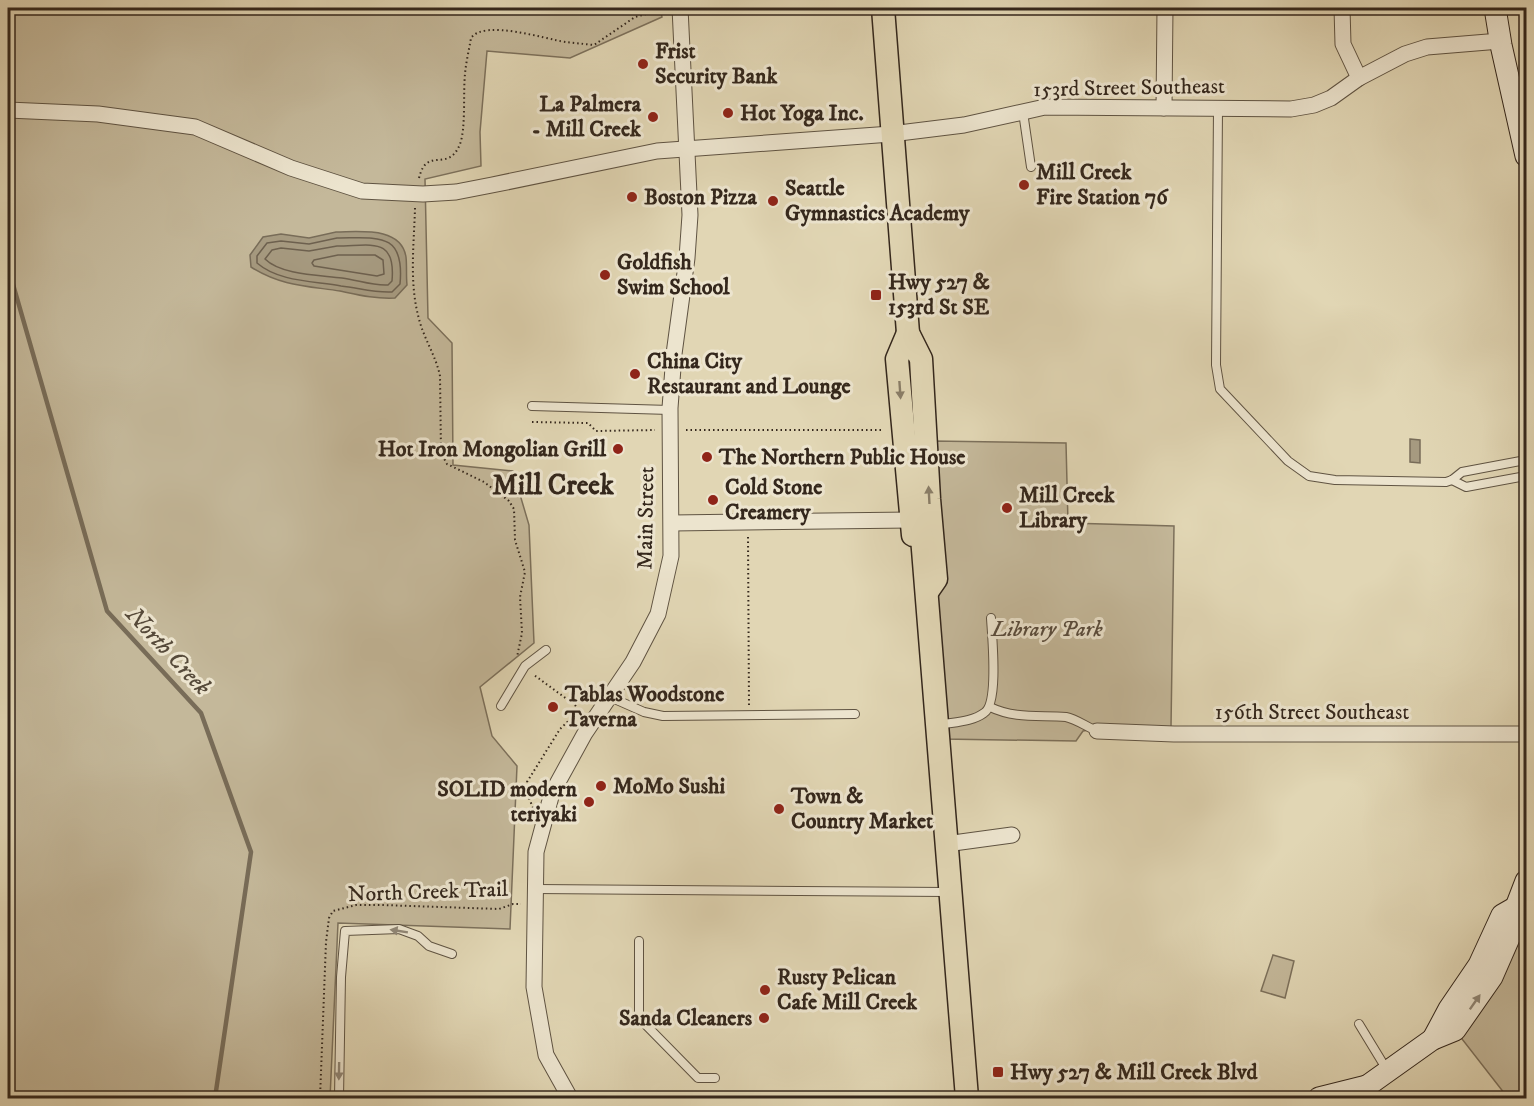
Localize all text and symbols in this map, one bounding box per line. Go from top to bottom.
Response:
place label: Frist Security Bank [655,38,778,90]
marker: Frist Security Bank [636,57,650,71]
street label: 153rd Street Southeast [1033,73,1225,103]
place label: La Palmera - Mill Creek [532,91,642,143]
place label: Hot Yoga Inc. [740,100,864,127]
marker: Hot Yoga Inc. [721,106,735,120]
marker: La Palmera - Mill Creek [646,110,660,124]
place label: Mill Creek Fire Station 76 [1036,159,1169,211]
place label: Seattle Gymnastics Academy [785,175,970,227]
marker: Mill Creek Fire Station 76 [1017,178,1031,192]
place label: Boston Pizza [644,184,757,211]
marker: Boston Pizza [625,190,639,204]
marker: Seattle Gymnastics Academy [766,194,780,208]
place label: Goldfish Swim School [617,249,730,301]
marker: Goldfish Swim School [598,268,612,282]
place label: Hwy 527 & 153rd St SE [888,269,990,321]
marker: Hwy 527 & 153rd St SE [869,288,883,302]
place label: China City Restaurant and Lounge [647,348,851,400]
marker: China City Restaurant and Lounge [628,367,642,381]
one-way arrow [895,380,905,399]
place label: Hot Iron Mongolian Grill [378,436,606,463]
marker: Hot Iron Mongolian Grill [611,442,625,456]
place label: The Northern Public House [718,444,965,471]
marker: The Northern Public House [700,450,714,464]
street label: Main Street [632,466,660,570]
district label: Mill Creek [492,468,615,503]
place label: Cold Stone Creamery [725,474,822,526]
place label: Mill Creek Library [1019,482,1116,534]
one-way arrow [925,486,934,505]
marker: Cold Stone Creamery [706,493,720,507]
marker: Mill Creek Library [1000,501,1014,515]
water label: North Creek [118,599,217,702]
park label: Library Park [989,616,1103,643]
place label: Tablas Woodstone Taverna [564,681,724,733]
street label: 156th Street Southeast [1215,699,1409,726]
marker: Tablas Woodstone Taverna [546,700,560,714]
place label: MoMo Sushi [613,773,726,800]
place label: SOLID modern teriyaki [437,776,577,828]
marker: MoMo Sushi [594,779,608,793]
place label: Town & Country Market [790,783,933,835]
marker: SOLID modern teriyaki [582,795,596,809]
marker: Town & Country Market [772,802,786,816]
street label: North Creek Trail [347,876,509,908]
one-way arrow [390,927,409,936]
place label: Rusty Pelican Cafe Mill Creek [777,964,918,1016]
marker: Rusty Pelican Cafe Mill Creek [758,983,772,997]
one-way arrow [1469,994,1481,1010]
place label: Sanda Cleaners [619,1005,753,1032]
marker: Sanda Cleaners [757,1011,771,1025]
place label: Hwy 527 & Mill Creek Blvd [1010,1059,1258,1086]
one-way arrow [334,1062,344,1081]
marker: Hwy 527 & Mill Creek Blvd [991,1065,1005,1079]

